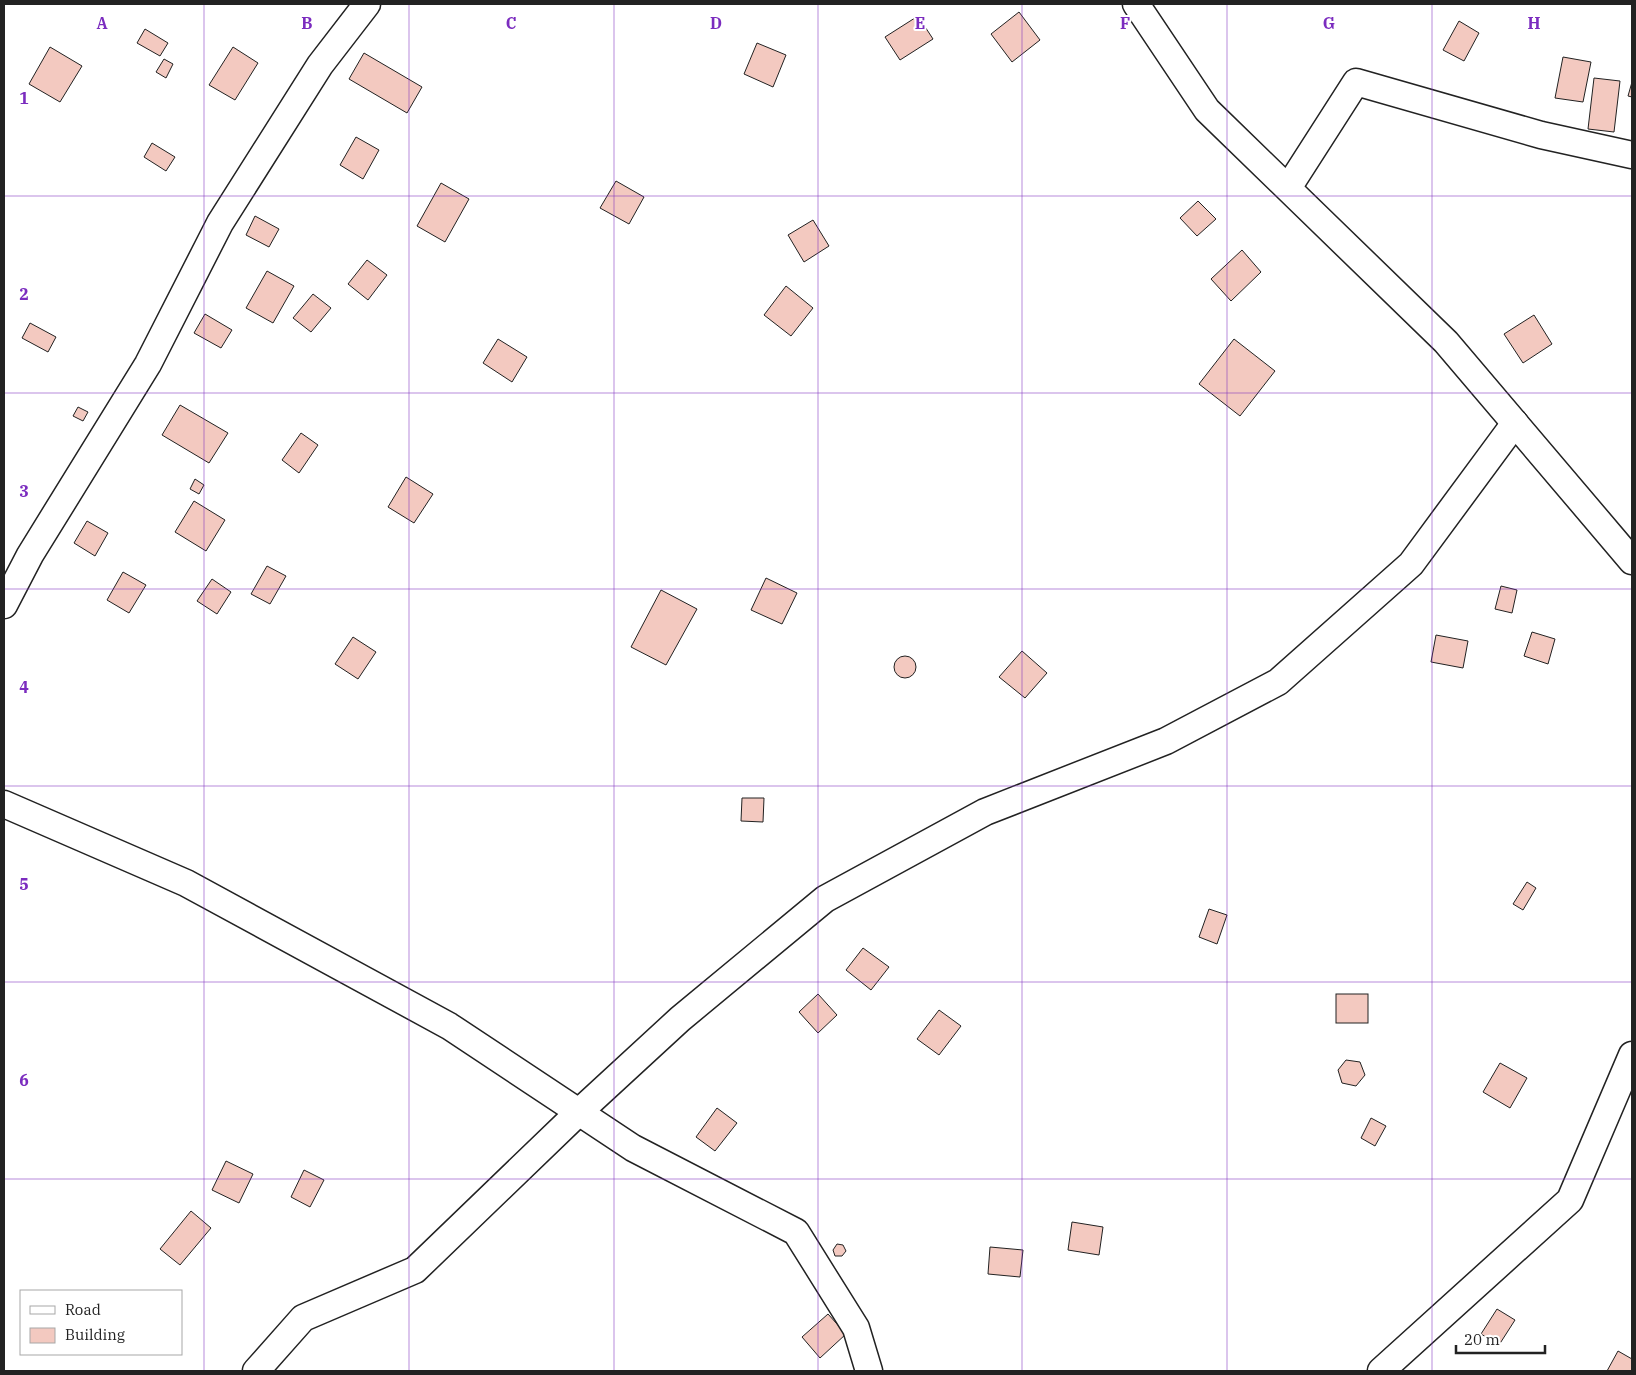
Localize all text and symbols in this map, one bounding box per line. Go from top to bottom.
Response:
text: A [96,13,108,33]
text: B [301,13,313,33]
text: C [506,13,516,33]
text: D [710,13,722,33]
text: E [915,13,925,33]
text: F [1120,13,1130,33]
text: G [1323,13,1335,33]
text: H [1528,13,1541,33]
text: 1 [19,88,29,108]
text: 2 [19,284,29,304]
text: 3 [19,481,29,501]
text: 4 [19,677,29,697]
text: 5 [19,874,29,894]
text: 6 [19,1070,29,1090]
legend [20,1290,182,1355]
text: Road [65,1300,101,1319]
scale bar [1456,1322,1545,1354]
text: Building [65,1325,125,1344]
text: 20 m [1464,1330,1500,1349]

